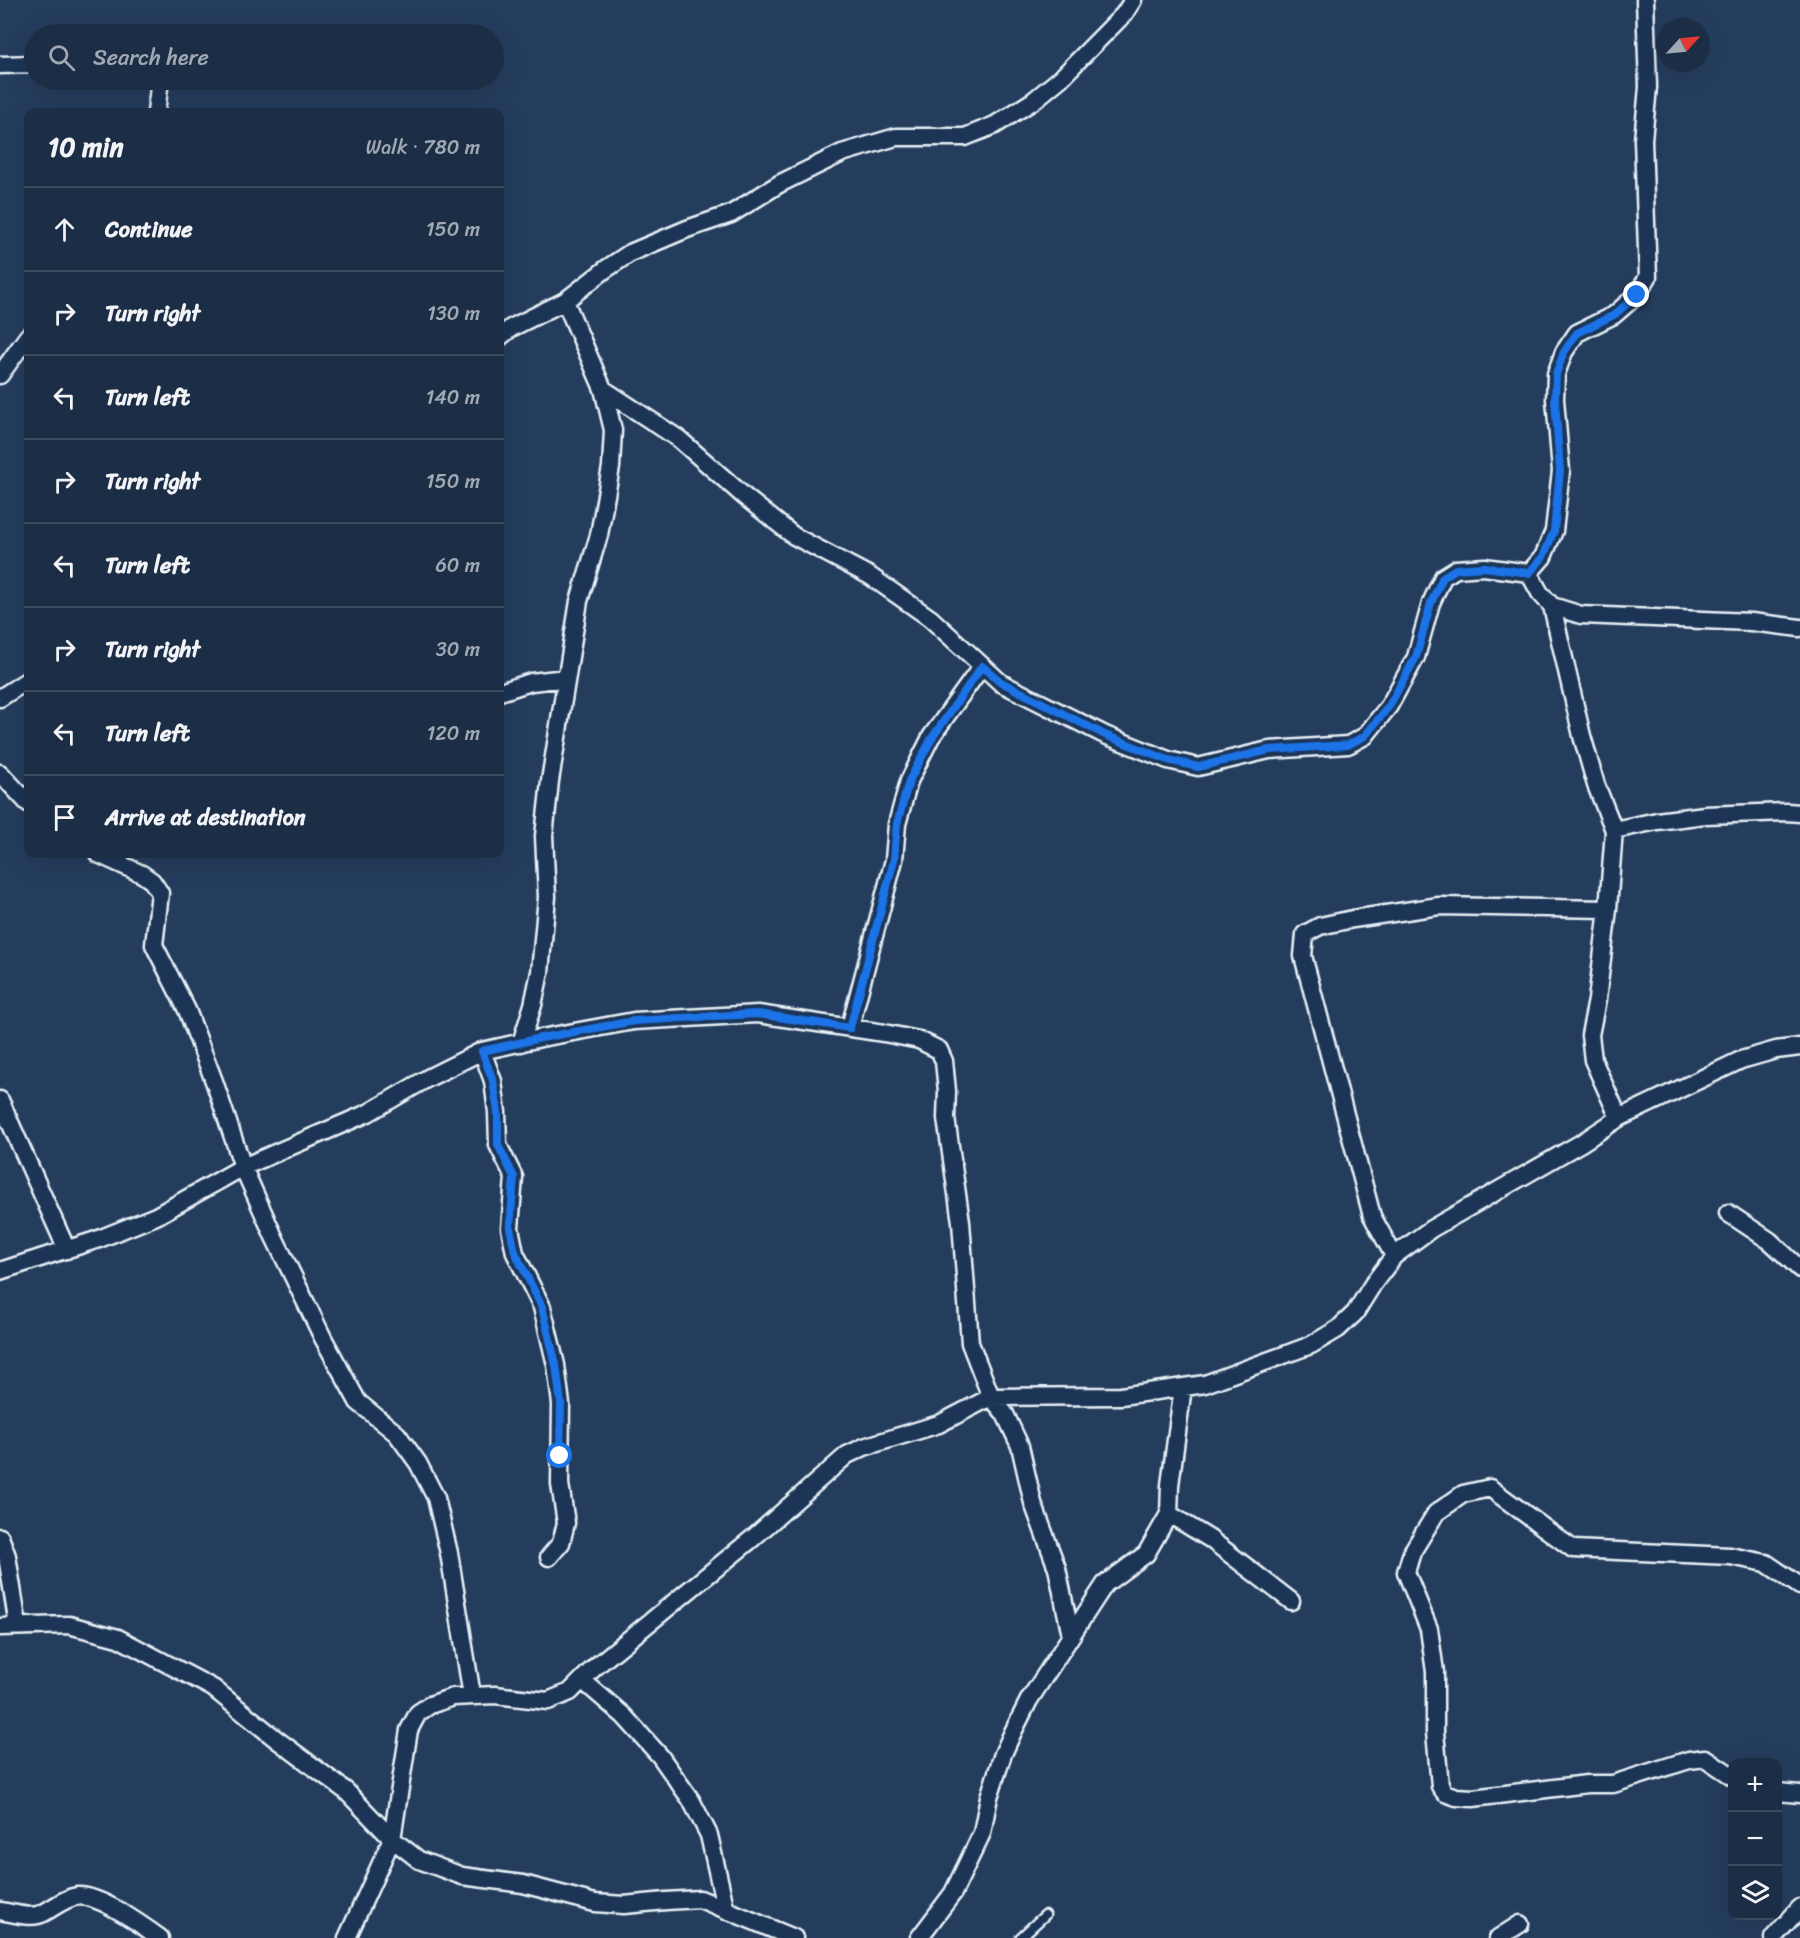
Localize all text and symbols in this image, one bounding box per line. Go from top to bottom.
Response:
north arrow [1656,18,1710,72]
search box [24,24,504,90]
text: Search here [93,38,209,77]
icon: search [45,41,78,74]
text: 10 min [48,124,124,170]
text: Walk · 780 m [366,130,480,165]
text: Continue [105,210,193,249]
text: 150 m [426,212,480,247]
icon: ahead [48,213,81,246]
route end [1623,281,1649,307]
text: Turn right [105,294,200,333]
text: 130 m [427,296,480,331]
icon: right [48,297,81,330]
text: Turn left [105,378,190,417]
text: 140 m [426,380,480,415]
icon: left [48,381,81,414]
text: Turn right [105,462,200,501]
text: 150 m [426,464,480,499]
icon: right [48,465,81,498]
text: Turn left [105,546,190,585]
text: 60 m [435,548,480,583]
icon: left [48,549,81,582]
text: Turn right [105,630,200,669]
text: 30 m [436,632,480,667]
icon: right [48,633,81,666]
text: Turn left [105,714,190,753]
text: 120 m [427,716,480,751]
icon: left [48,717,81,750]
text: Arrive at destination [105,798,306,837]
icon: arrive [48,801,81,834]
route start [546,1442,572,1468]
map controls [1728,1758,1782,1920]
button: + [1728,1758,1782,1812]
button: − [1728,1812,1782,1866]
button: layers [1728,1866,1782,1920]

